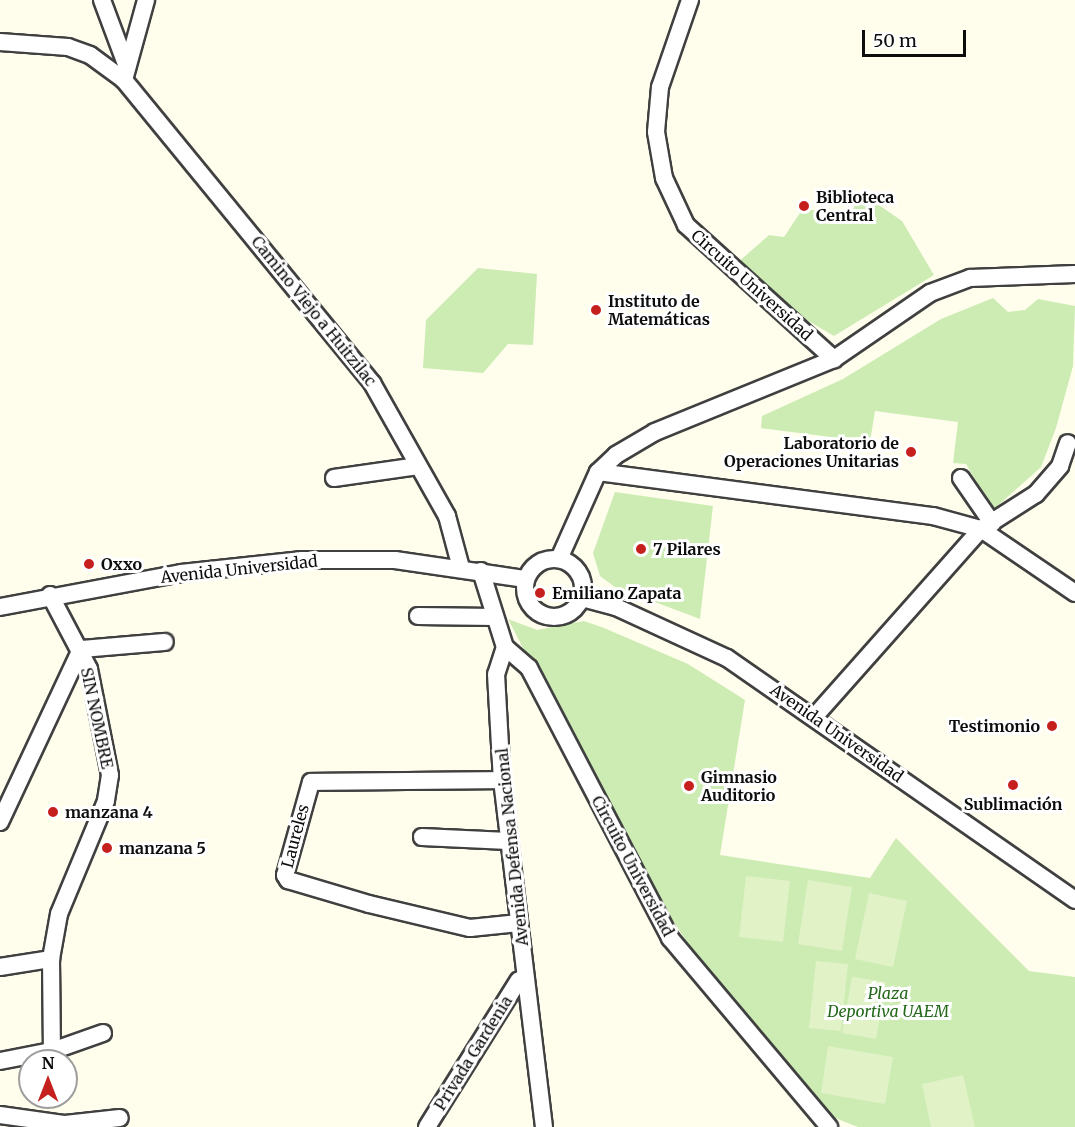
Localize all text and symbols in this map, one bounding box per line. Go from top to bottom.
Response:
scale bar [865,18,968,56]
text: 50 m [873,29,917,52]
place label: Biblioteca Central [816,187,894,225]
marker: Biblioteca Central [797,199,811,213]
street label: Circuito Universidad [687,226,817,344]
street label: Camino Viejo a Huitzilac [248,232,380,390]
place label: Instituto de Matemáticas [608,291,710,329]
marker: Instituto de Matemáticas [589,303,603,317]
place label: Laboratorio de Operaciones Unitarias [724,433,899,471]
marker: Laboratorio de Operaciones Unitarias [904,445,918,459]
place label: 7 Pilares [653,539,721,559]
marker: 7 Pilares [634,542,648,556]
street label: Avenida Universidad [160,551,318,587]
place label: Oxxo [101,554,142,574]
marker: Oxxo [82,557,96,571]
place label: Emiliano Zapata [552,583,681,603]
marker: Emiliano Zapata [533,586,547,600]
street label: SIN NOMBRE [77,666,117,770]
street label: Avenida Universidad [767,680,907,786]
place label: Testimonio [949,716,1040,736]
marker: Testimonio [1045,719,1059,733]
street label: Avenida Defensa Nacional [492,747,532,947]
place label: Gimnasio Auditorio [701,767,777,805]
marker: Sublimación [1006,778,1020,792]
marker: Gimnasio Auditorio [682,779,696,793]
street label: Circuito Universidad [588,792,678,940]
place label: Sublimación [964,794,1062,814]
place label: manzana 4 [65,802,153,822]
street label: Laureles [277,802,313,870]
marker: manzana 4 [46,805,60,819]
place label: manzana 5 [119,838,206,858]
marker: manzana 5 [100,841,114,855]
park label: Plaza Deportiva UAEM [827,983,949,1021]
street label: Privada Gardenia [430,992,516,1114]
north arrow [18,1049,78,1109]
text: N [42,1053,54,1073]

